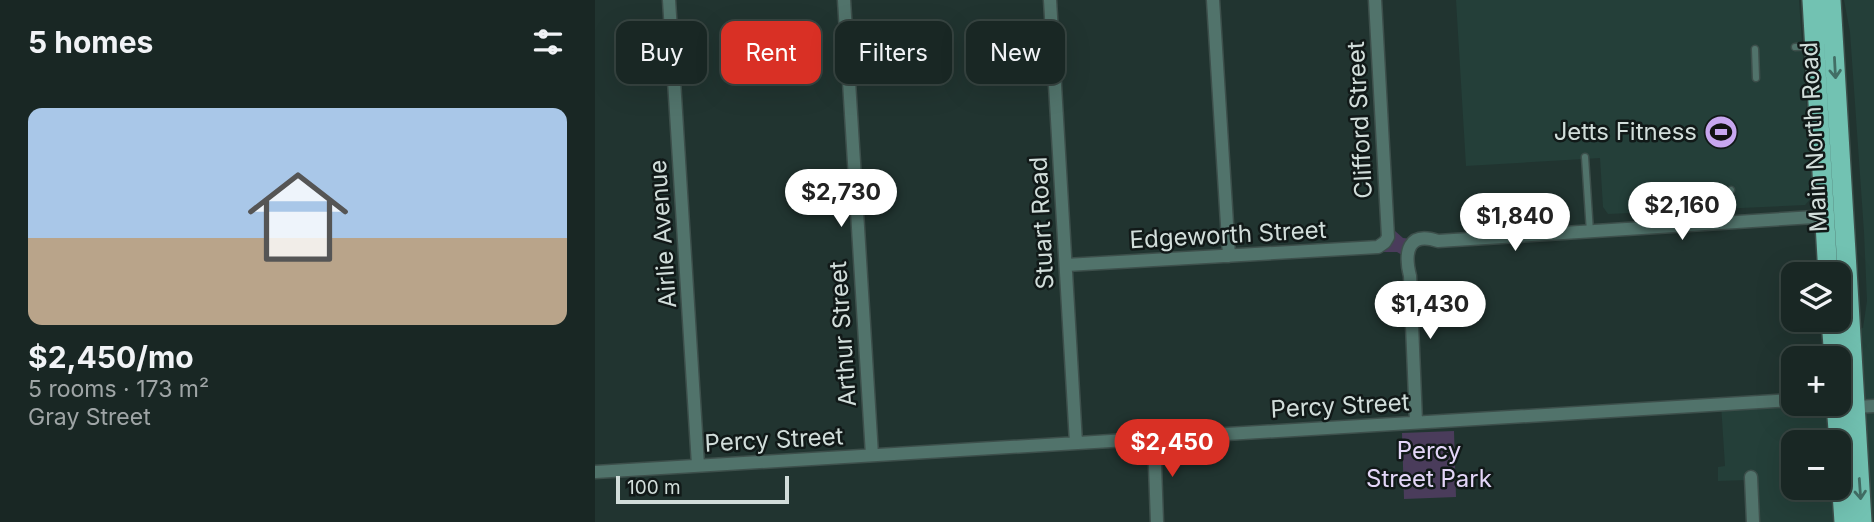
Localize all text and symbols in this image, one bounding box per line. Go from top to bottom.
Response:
chip: Buy [616,21,707,84]
chip: Rent [721,21,821,84]
chip: Filters [835,21,952,84]
chip: New [966,21,1065,84]
icon: filters [529,23,567,61]
text: 5 homes [28,24,153,60]
street label: Clifford Street [1341,40,1378,199]
street label: Main North Road [1794,41,1833,233]
one-way arrow [1828,56,1841,79]
sports icon: Jetts Fitness [1702,113,1740,151]
place label: Jetts Fitness [1554,117,1697,146]
icon: home [235,154,361,280]
street label: Stuart Road [1024,156,1059,290]
street label: Airlie Avenue [643,159,682,309]
pin: $2,730 [784,170,898,229]
text: $2,730 [801,178,881,206]
pin: $2,160 [1625,182,1739,242]
text: $2,160 [1644,191,1720,219]
pin: $1,840 [1458,194,1572,253]
text: $1,840 [1476,202,1554,230]
street label: Edgeworth Street [1129,215,1327,254]
street label: Arthur Street [823,260,862,408]
map controls [1781,262,1851,500]
button: layers [1781,262,1851,332]
pin: $1,430 [1373,282,1487,341]
text: $1,430 [1391,290,1469,318]
text: $2,450/mo [28,339,194,375]
button: + [1781,346,1851,416]
text: 5 rooms · 173 m² [28,375,209,403]
street label: Percy Street [1270,387,1410,424]
text: Gray Street [28,403,151,431]
pin: $2,450 [1115,420,1229,479]
street label: Percy Street [704,421,844,458]
text: $2,450 [1131,428,1214,456]
button: − [1781,430,1851,500]
park label: Percy Street Park [1366,436,1492,493]
scale bar [616,473,789,505]
text: 100 m [627,476,681,499]
one-way arrow [1853,477,1866,500]

